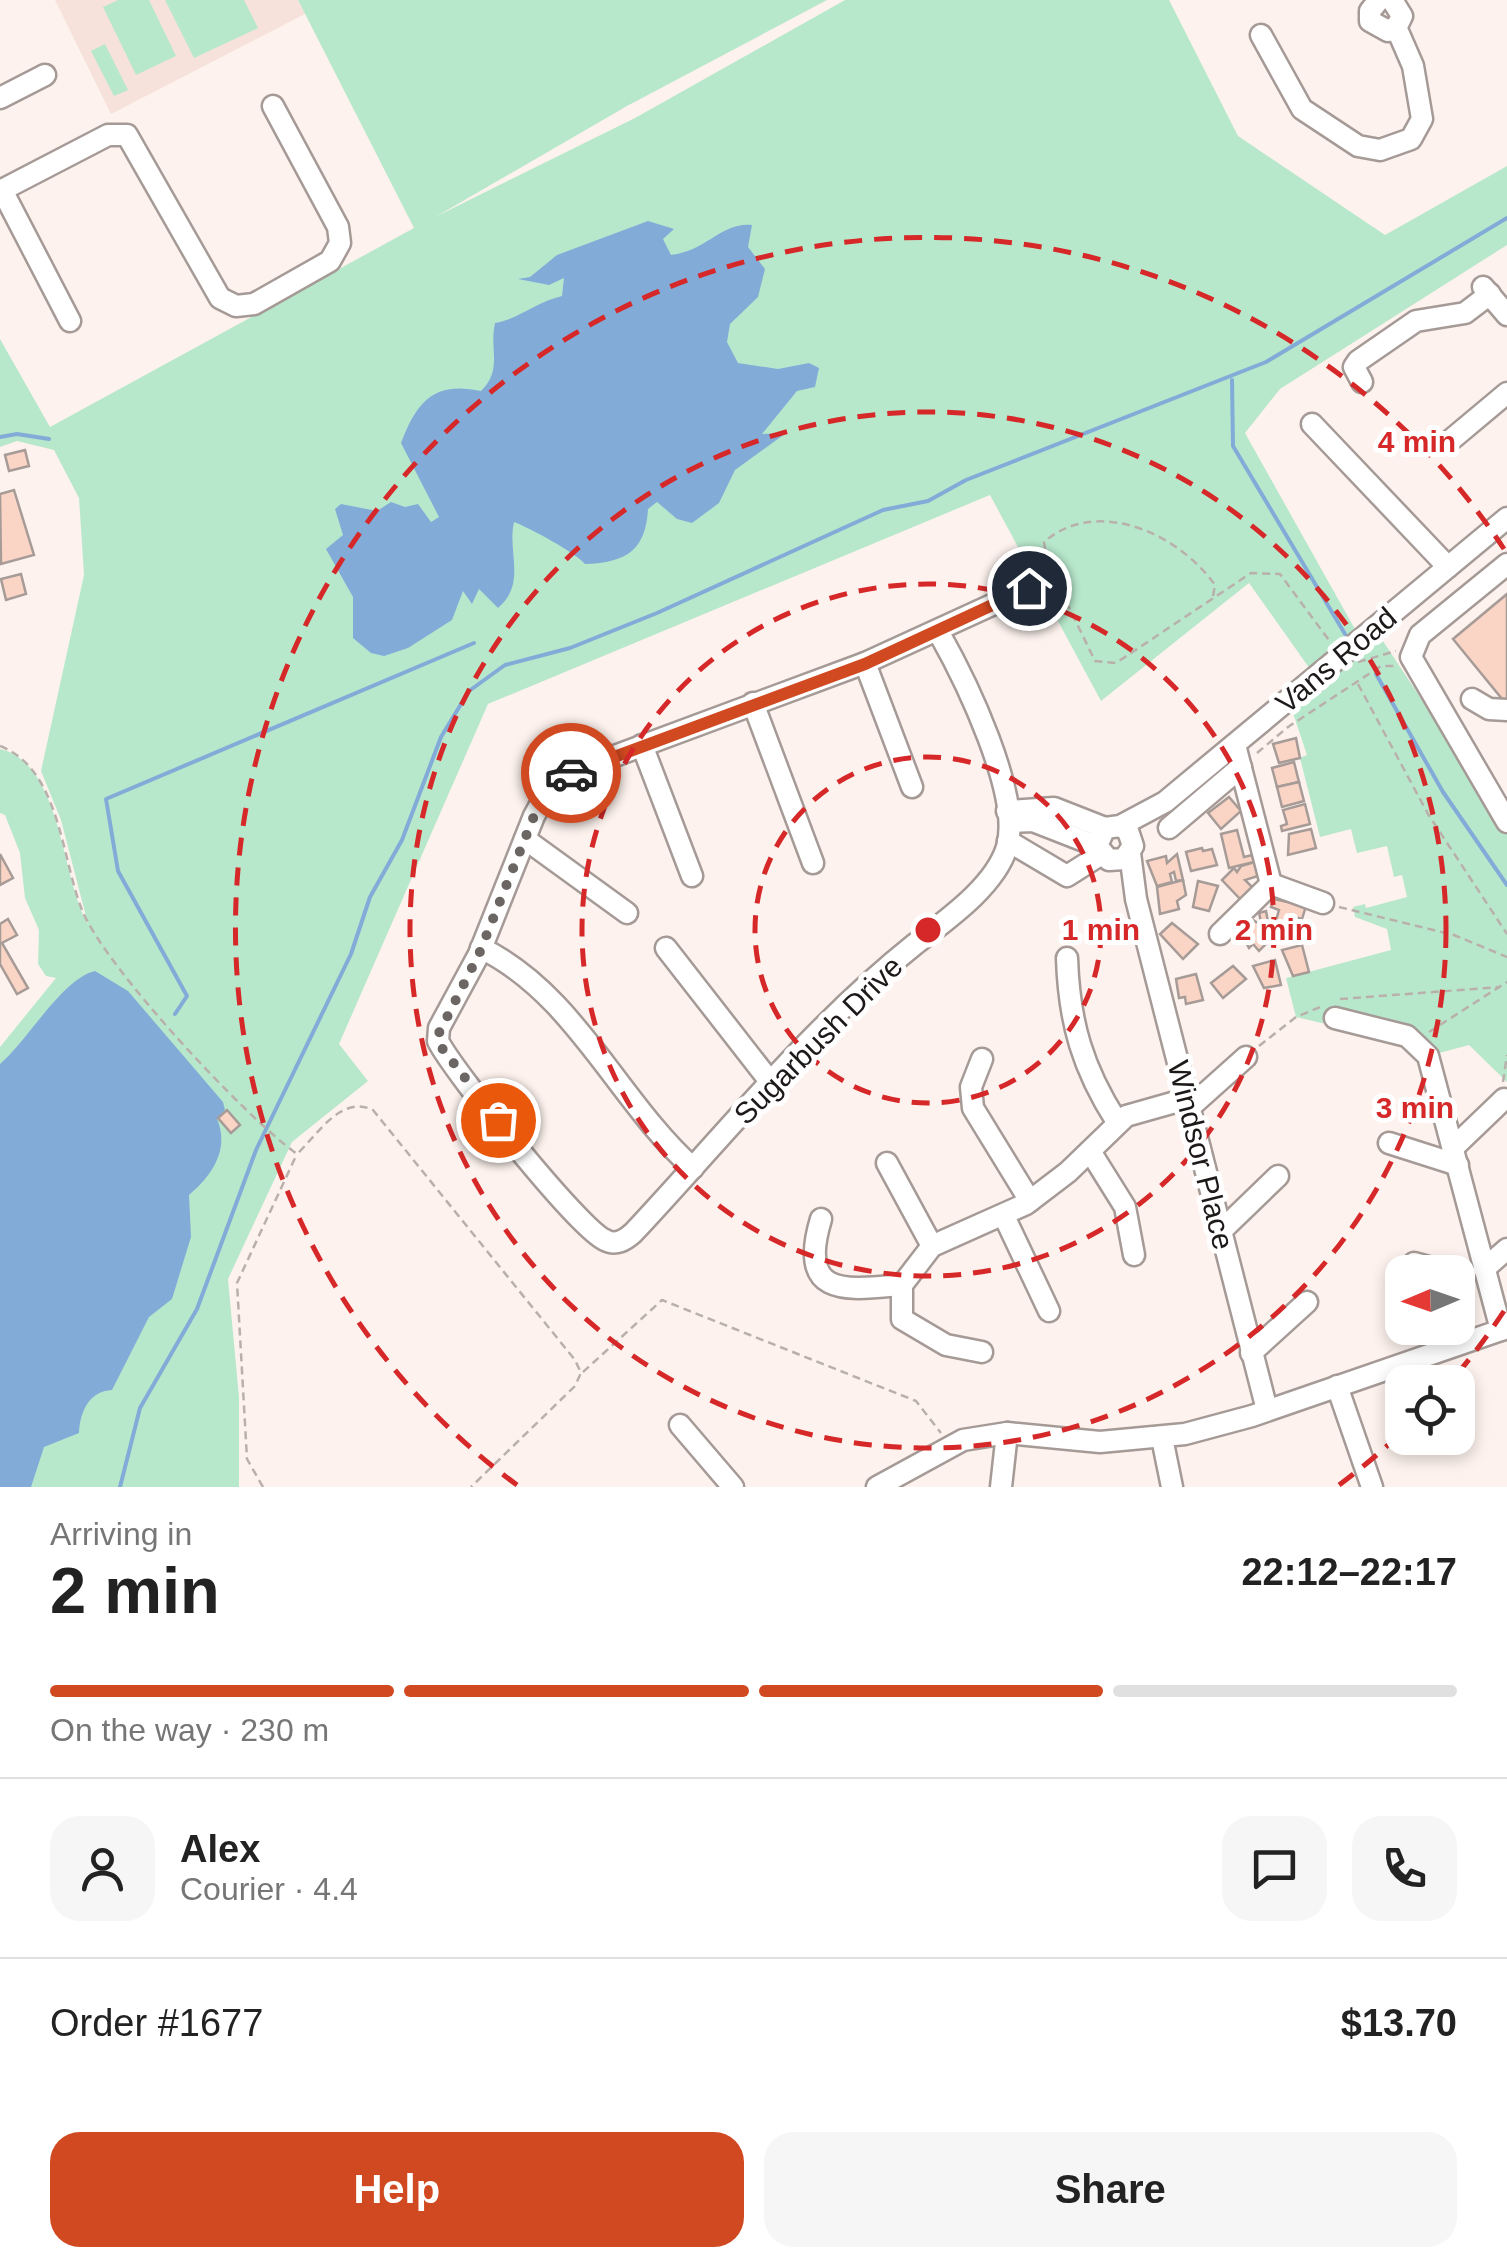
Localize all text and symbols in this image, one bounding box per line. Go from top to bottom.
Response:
text: 4 min [1378,425,1456,458]
pin [987,546,1072,631]
icon: home [1002,561,1057,616]
street label: Vans Road [1269,600,1403,720]
courier [521,723,621,823]
icon: car [544,746,599,801]
centre of rings [910,912,946,948]
text: 1 min [1062,913,1140,946]
text: 2 min [1235,913,1313,946]
street label: Sugarbush Drive [727,949,909,1131]
street label: Windsor Place [1162,1057,1240,1253]
pin [456,1078,541,1163]
text: 3 min [1376,1091,1454,1124]
icon: bag [471,1093,526,1148]
north arrow [1385,1255,1475,1345]
map controls [1385,1255,1475,1455]
button: locate [1385,1365,1475,1455]
text: Arriving in [50,1516,192,1552]
text: 22:12–22:17 [1241,1551,1457,1593]
text: 2 min [50,1554,220,1627]
text: On the way · 230 m [50,1712,329,1748]
button: person [50,1816,155,1921]
button: chat [1222,1816,1327,1921]
button: phone [1352,1816,1457,1921]
text: Alex [180,1828,260,1870]
text: Courier · 4.4 [180,1871,358,1907]
text: Order #1677 [50,2002,263,2044]
text: $13.70 [1341,2002,1457,2044]
button: Help [50,2132,744,2247]
button: Share [764,2132,1457,2247]

